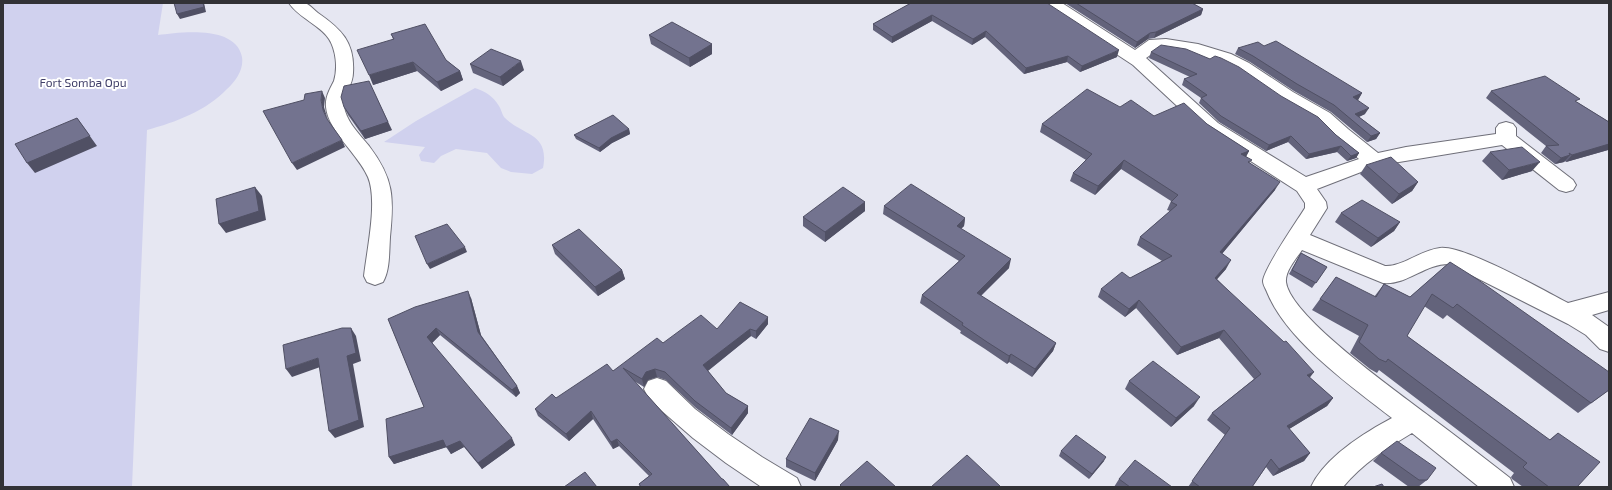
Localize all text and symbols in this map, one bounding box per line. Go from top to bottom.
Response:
park label: Fort Somba Opu [39,75,127,89]

